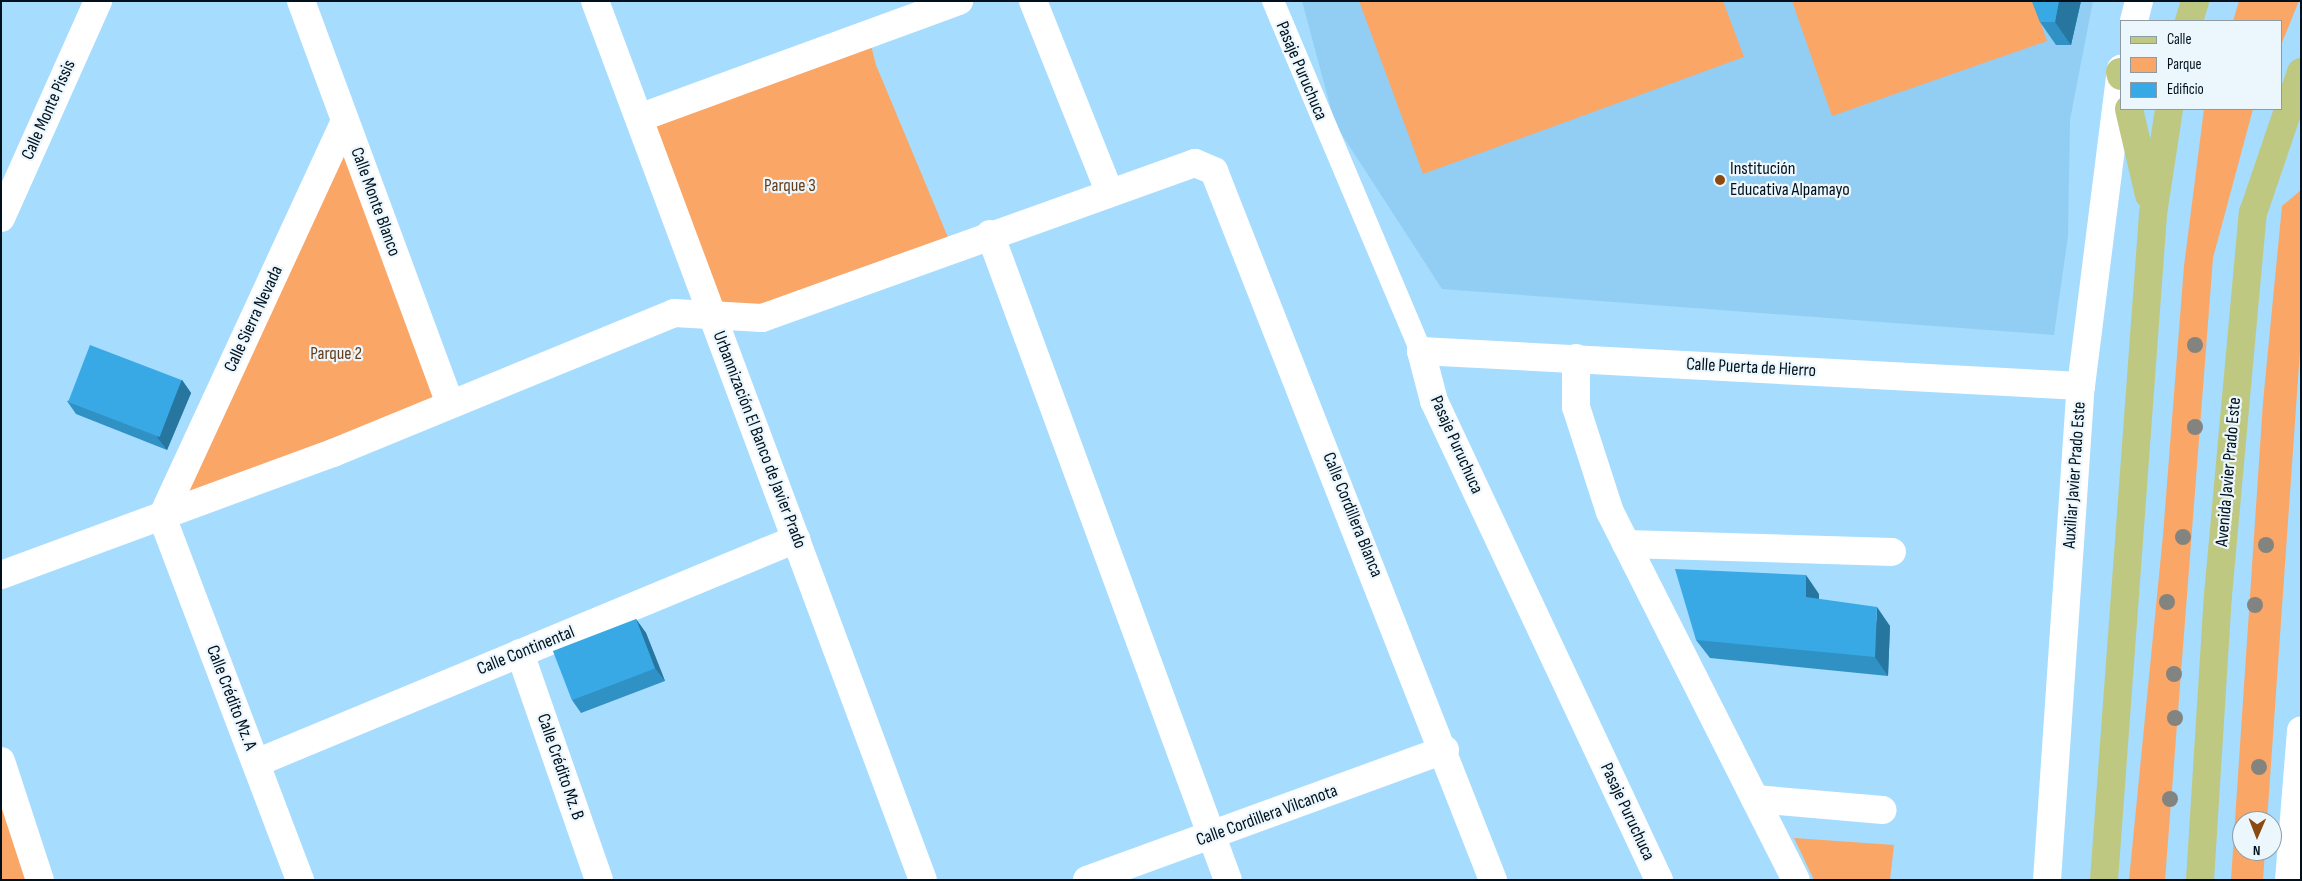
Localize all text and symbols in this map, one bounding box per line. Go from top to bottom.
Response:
street label: Pasaje Puruchuca [1271,18,1331,124]
legend [2120,20,2282,110]
text: Calle [2167,30,2191,49]
text: Parque [2167,55,2202,74]
street label: Calle Monte Pissis [17,57,81,163]
text: Edificio [2167,80,2204,99]
street label: Calle Monte Blanco [345,145,405,259]
place label: Institución Educativa Alpamayo [1730,159,1850,202]
marker: Institución Educativa Alpamayo [1714,174,1726,186]
park label: Parque 3 [764,175,816,197]
street label: Calle Sierra Nevada [220,262,288,376]
street label: Urbannización El Banco de Javier Prado [708,328,810,552]
park label: Parque 2 [310,343,362,365]
street label: Calle Puerta de Hierro [1686,354,1816,382]
street label: Pasaje Puruchuca [1425,393,1487,497]
street label: Avenida Javier Prado Este [2212,397,2246,547]
street label: Auxiliar Javier Prado Este [2059,401,2091,549]
street label: Calle Cordillera Blanca [1317,450,1387,580]
street label: Calle Continental [474,622,578,680]
street label: Calle Crédito Mz. A [201,643,261,753]
street label: Calle Crédito Mz. B [532,711,588,823]
street label: Pasaje Puruchuca [1595,760,1659,864]
street label: Calle Cordillera Vilcanota [1193,780,1341,852]
north arrow [2232,811,2282,861]
text: N [2253,842,2261,859]

